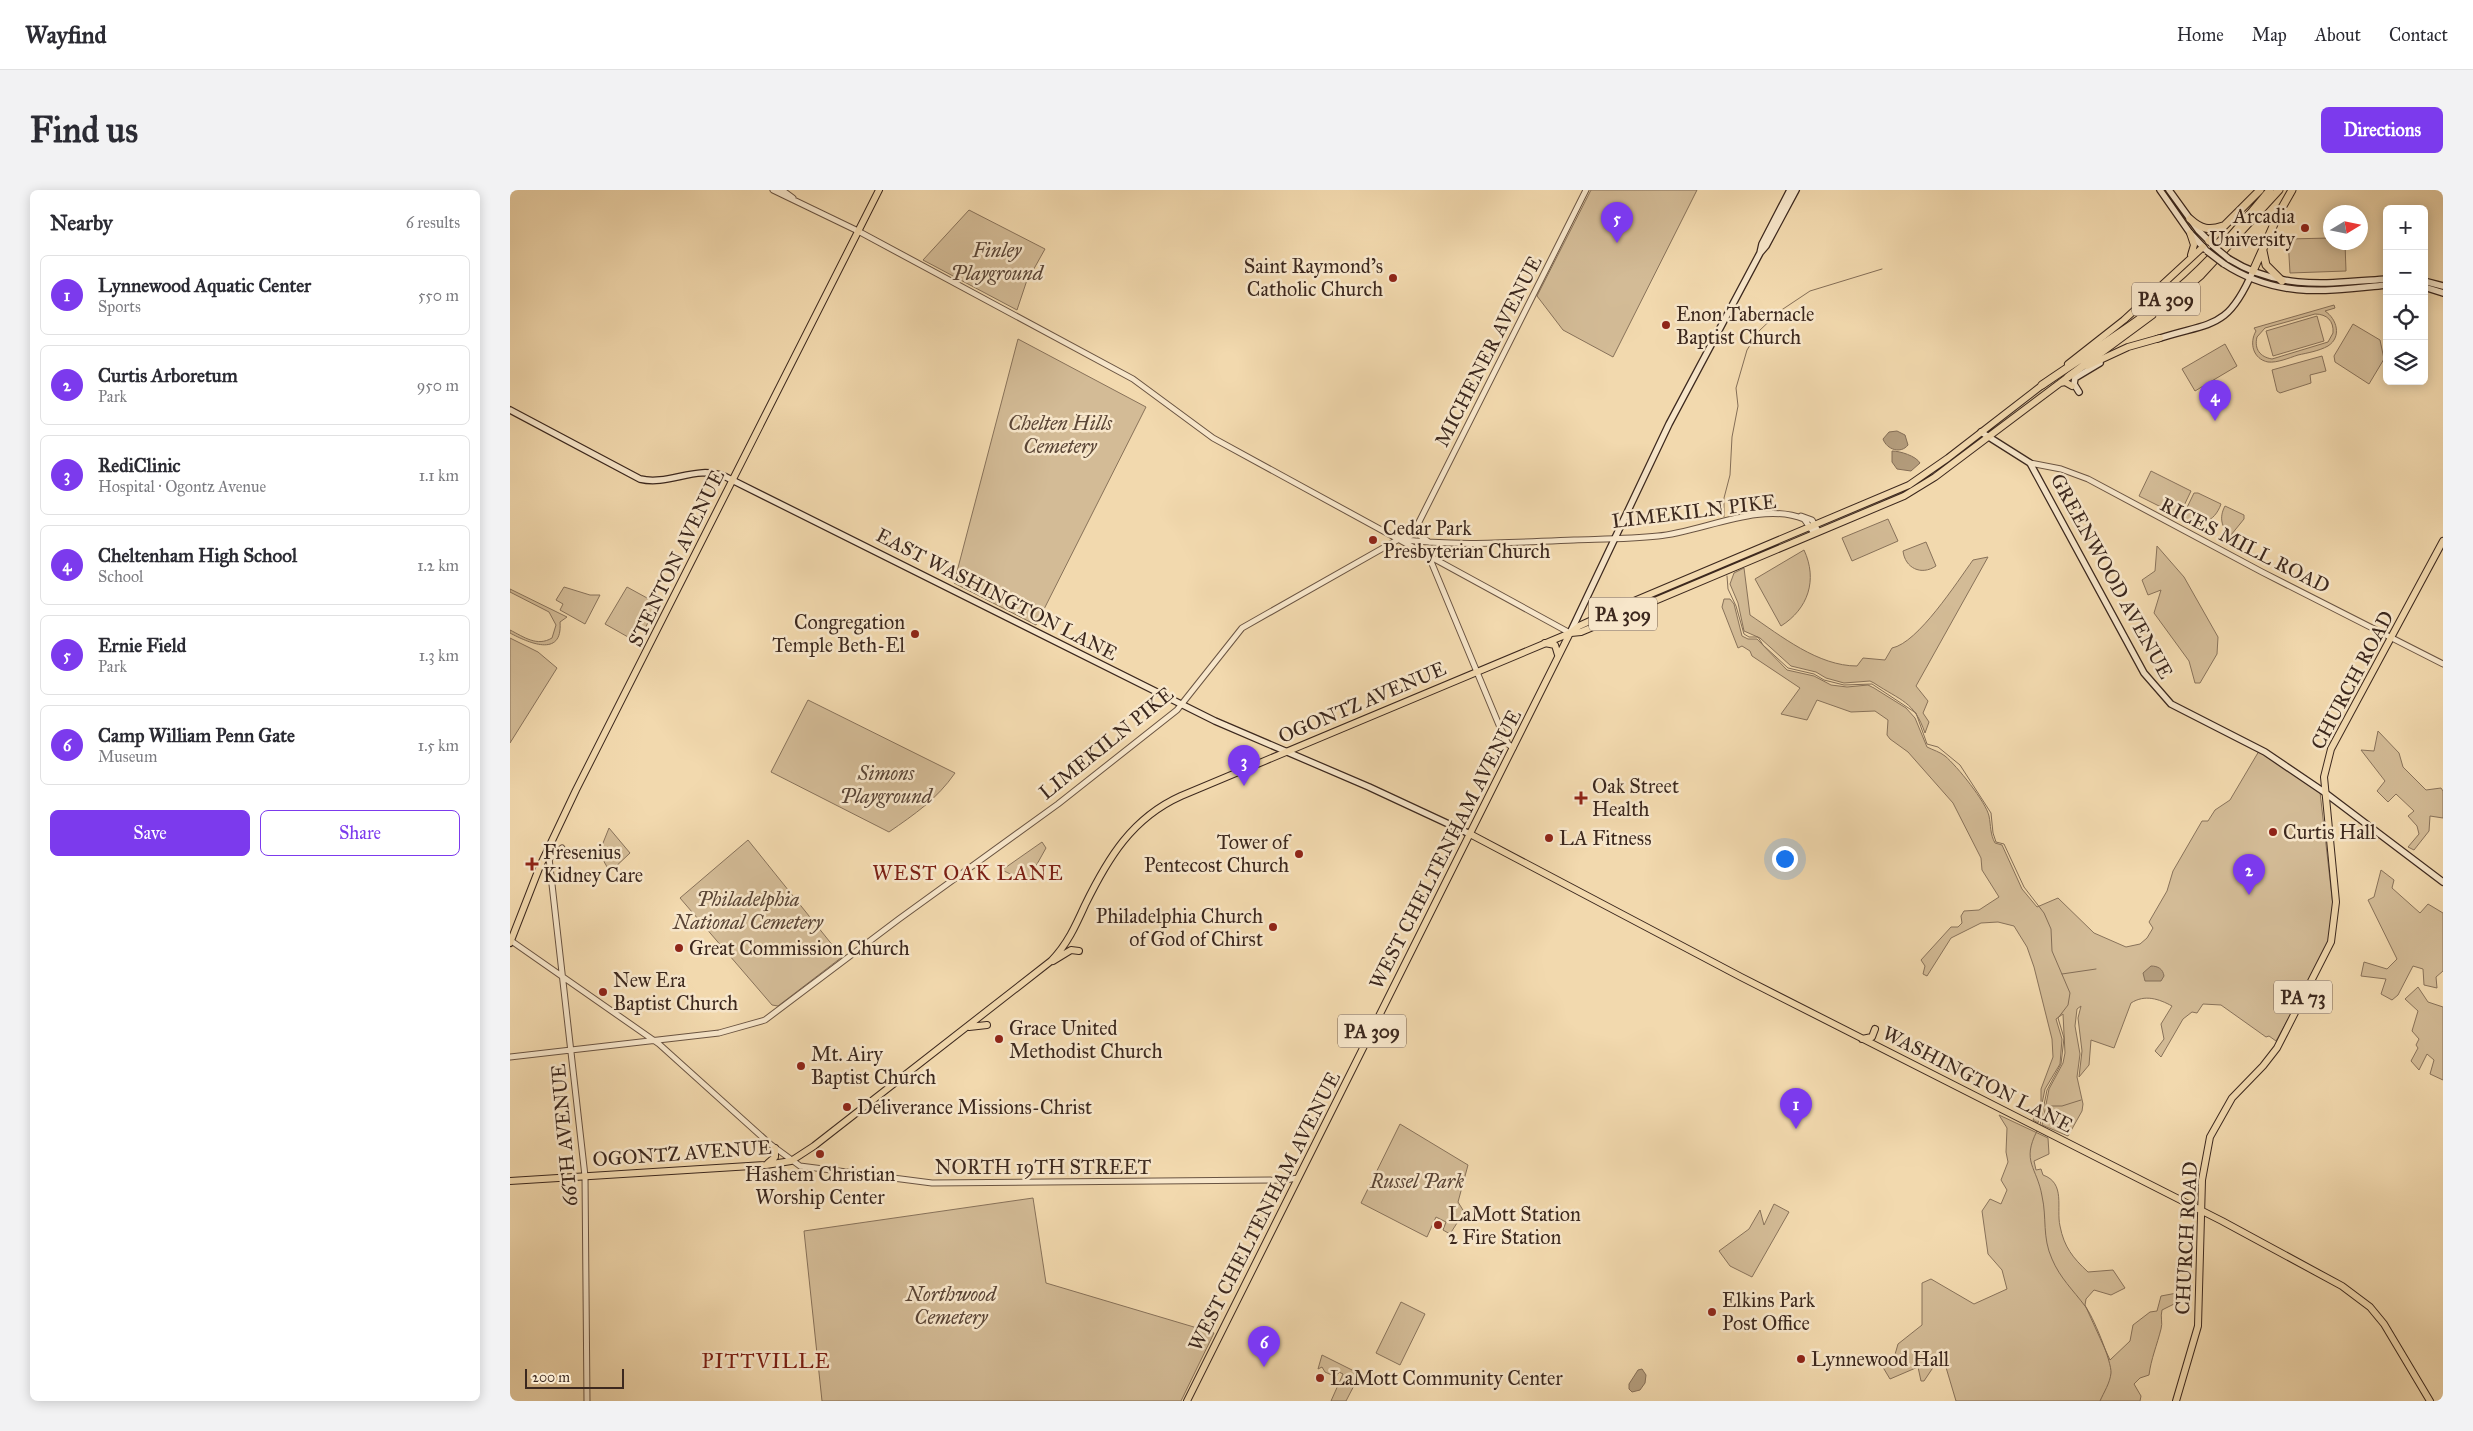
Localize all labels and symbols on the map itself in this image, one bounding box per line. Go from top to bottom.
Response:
pin: 5 [1601,202,1633,243]
place label: Arcadia University [2209,204,2296,251]
north arrow [2323,205,2368,250]
marker: Arcadia University [2299,222,2311,234]
park label: Finley Playground [951,238,1045,285]
street label: MICHENER AVENUE [1429,251,1547,451]
place label: Saint Raymond's Catholic Church [1244,254,1383,301]
marker: Saint Raymond's Catholic Church [1387,272,1399,284]
road number: PA 309 [2132,282,2200,316]
place label: Enon Tabernacle Baptist Church [1676,302,1814,349]
marker: Enon Tabernacle Baptist Church [1660,319,1672,331]
pin: 4 [2199,380,2231,421]
park label: Chelten Hills Cemetery [1008,411,1113,458]
street label: STENTON AVENUE [623,466,729,650]
street label: GREENWOOD AVENUE [2046,469,2178,683]
street label: LIMEKILN PIKE [1610,489,1778,533]
street label: RICES MILL ROAD [2156,492,2334,598]
place label: Cedar Park Presbyterian Church [1383,516,1550,563]
street label: EAST WASHINGTON LANE [872,523,1122,665]
marker: Cedar Park Presbyterian Church [1367,534,1379,546]
road number: PA 309 [1589,598,1657,630]
street label: CHURCH ROAD [2305,607,2399,753]
place label: Congregation Temple Beth-El [772,610,906,657]
marker: Congregation Temple Beth-El [909,628,921,640]
street label: OGONTZ AVENUE [1275,656,1449,748]
street label: LIMEKILN PIKE [1034,682,1178,804]
street label: WEST CHELTENHAM AVENUE [1364,705,1526,993]
pin: 3 [1228,745,1260,786]
park label: Simons Playground [840,761,934,808]
place label: Oak Street Health [1592,774,1679,821]
marker: Oak Street Health [1574,791,1588,805]
place label: Curtis Hall [2283,820,2376,844]
place label: LA Fitness [1559,826,1651,850]
marker: Curtis Hall [2267,826,2279,838]
place label: Tower of Pentecost Church [1144,830,1292,877]
marker: LA Fitness [1543,832,1555,844]
place label: Fresenius Kidney Care [543,840,643,887]
your location [1772,846,1798,872]
marker: Tower of Pentecost Church [1293,848,1305,860]
pin: 2 [2233,854,2265,895]
marker: Fresenius Kidney Care [525,857,539,871]
district label: WEST OAK LANE [872,860,1064,886]
park label: Philadelphia National Cemetery [672,887,824,934]
place label: Philadelphia Church of God of Chirst [1096,904,1263,951]
marker: Philadelphia Church of God of Chirst [1267,921,1279,933]
place label: Great Commission Church [689,936,910,960]
marker: Great Commission Church [673,942,685,954]
place label: New Era Baptist Church [613,968,738,1015]
road number: PA 73 [2274,980,2332,1014]
marker: New Era Baptist Church [597,986,609,998]
road number: PA 309 [1338,1014,1406,1048]
place label: Grace United Methodist Church [1009,1016,1163,1063]
street label: WASHINGTON LANE [1879,1021,2077,1137]
marker: Grace United Methodist Church [993,1033,1005,1045]
place label: Mt. Airy Baptist Church [811,1042,936,1089]
marker: Mt. Airy Baptist Church [795,1060,807,1072]
street label: 66TH AVENUE [546,1063,582,1207]
street label: WEST CHELTENHAM AVENUE [1183,1067,1345,1355]
pin: 1 [1780,1088,1812,1129]
place label: Deliverance Missions-Christ [857,1095,1092,1119]
marker: Deliverance Missions-Christ [841,1101,853,1113]
street label: OGONTZ AVENUE [592,1135,772,1171]
marker: Hashem Christian Worship Center [814,1148,826,1160]
street label: NORTH 19TH STREET [935,1155,1151,1179]
street label: CHURCH ROAD [2170,1161,2202,1315]
place label: Hashem Christian Worship Center [745,1162,895,1209]
park label: Russel Park [1369,1169,1464,1193]
place label: LaMott Station 2 Fire Station [1448,1202,1581,1249]
marker: LaMott Station 2 Fire Station [1432,1219,1444,1231]
park label: Northwood Cemetery [905,1282,998,1329]
place label: Elkins Park Post Office [1722,1288,1816,1335]
marker: Elkins Park Post Office [1706,1306,1718,1318]
pin: 6 [1248,1326,1280,1367]
place label: Lynnewood Hall [1811,1347,1950,1371]
district label: PITTVILLE [702,1348,830,1374]
marker: Lynnewood Hall [1795,1353,1807,1365]
scale bar [525,1366,624,1389]
place label: LaMott Community Center [1330,1366,1563,1390]
marker: LaMott Community Center [1314,1372,1326,1384]

